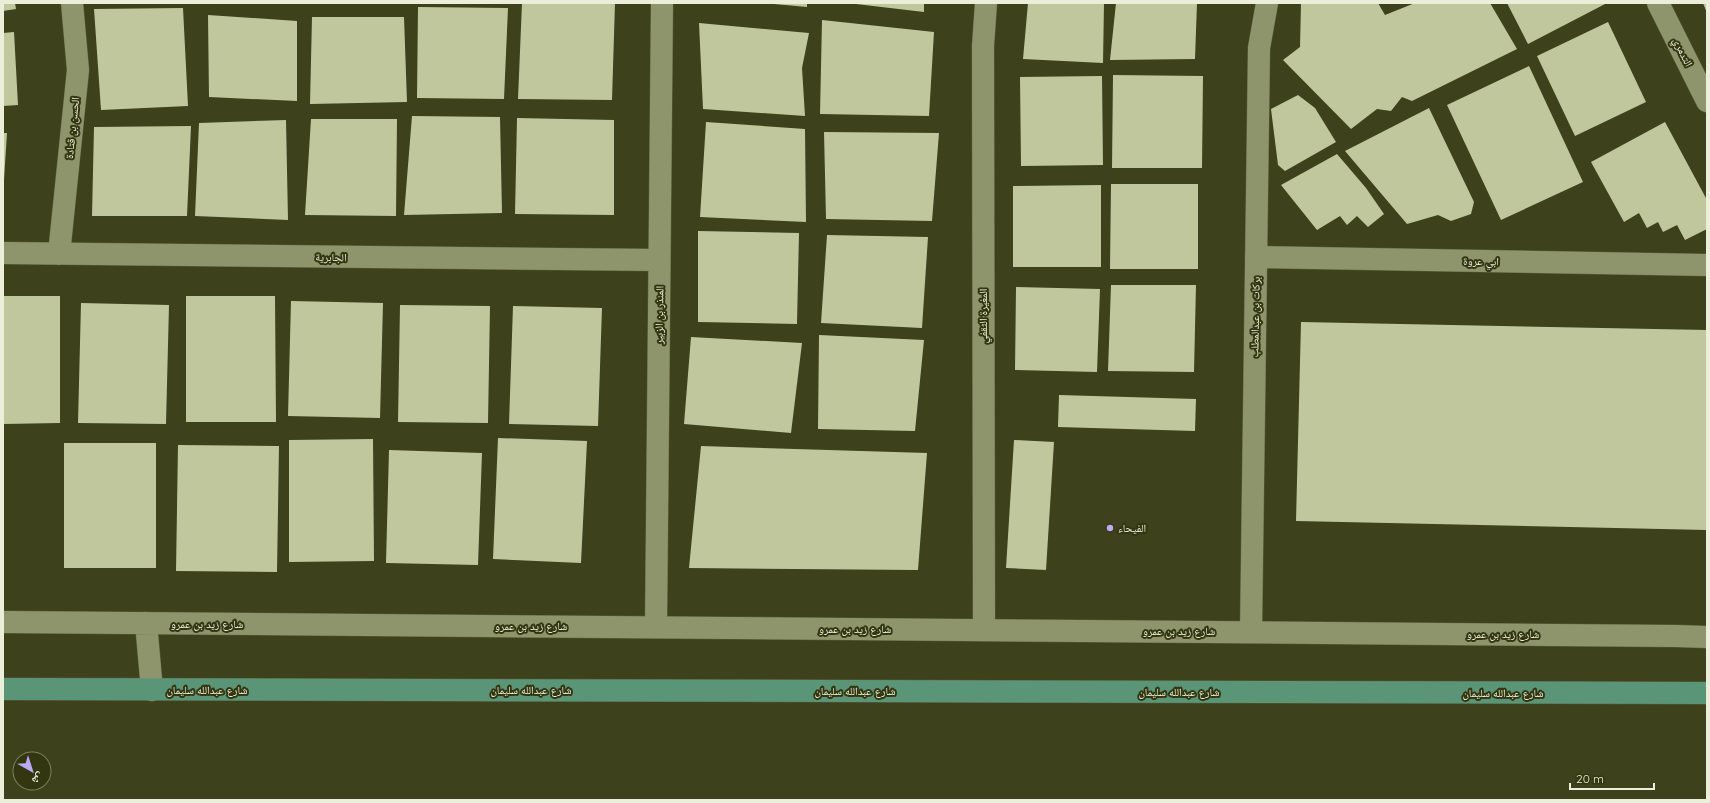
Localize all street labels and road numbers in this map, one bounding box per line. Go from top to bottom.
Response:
street label: التدمري [1668,35,1696,70]
street label: الحسن بن قتادة [62,97,82,159]
street label: الجابرية [315,250,347,264]
street label: ابي عروة [1463,254,1499,270]
street label: بركات بن عبدالمطلب [1247,276,1263,358]
street label: المنذر بن الزبير [651,286,667,345]
street label: المغيرة الثقفي [976,289,992,343]
street label: شارع زيد بن عمرو [171,617,243,631]
street label: شارع زيد بن عمرو [495,619,567,633]
street label: شارع زيد بن عمرو [819,622,891,636]
street label: شارع زيد بن عمرو [1143,624,1215,638]
street label: شارع زيد بن عمرو [1467,627,1539,641]
street label: شارع عبدالله سليمان [166,683,248,697]
street label: شارع عبدالله سليمان [490,683,572,697]
street label: شارع عبدالله سليمان [814,684,896,698]
street label: شارع عبدالله سليمان [1138,685,1220,699]
street label: شارع عبدالله سليمان [1462,686,1544,700]

